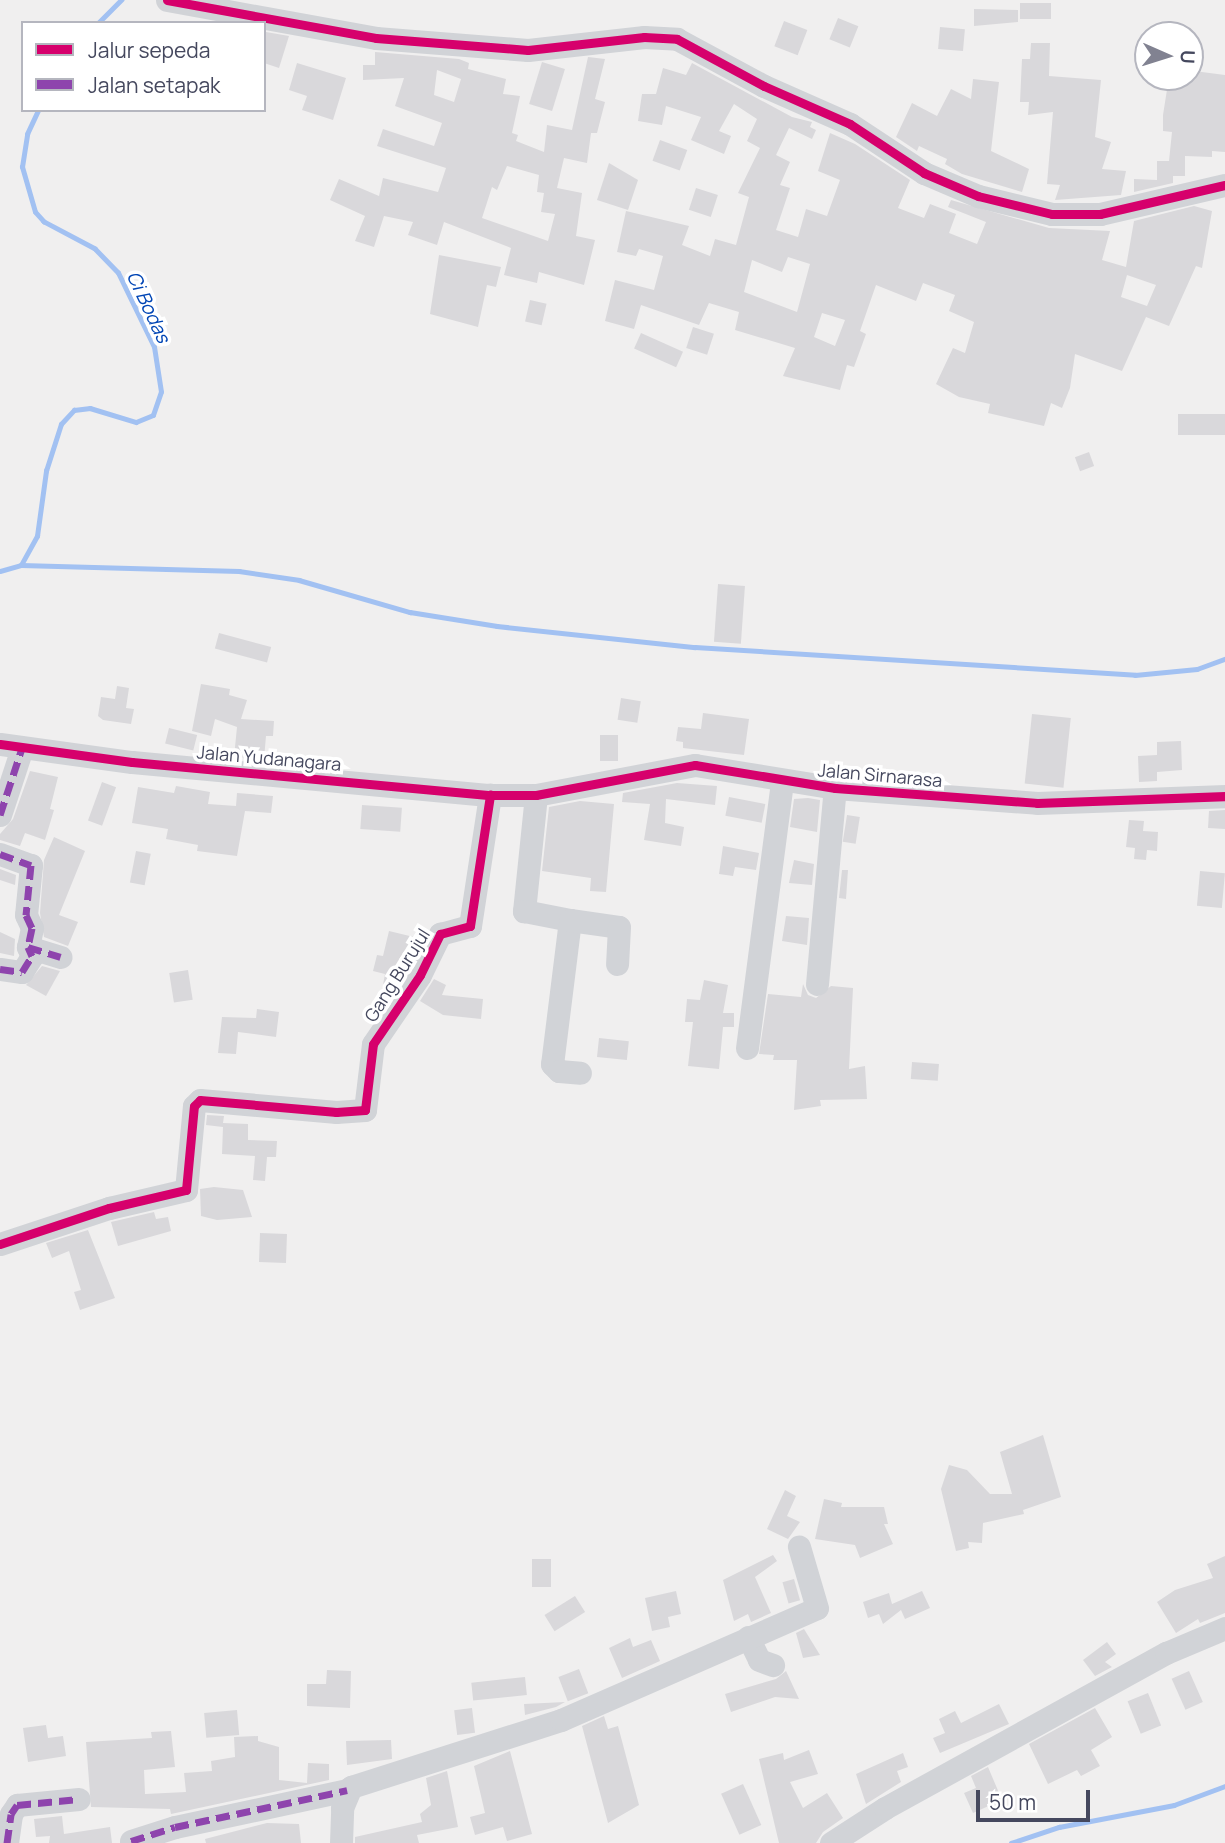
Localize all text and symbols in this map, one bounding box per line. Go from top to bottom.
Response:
legend [21,21,266,112]
north arrow [1134,21,1204,91]
text: Jalur sepeda [88,36,210,64]
text: U [1175,49,1201,65]
text: Jalan setapak [88,71,221,99]
water label: Ci Bodas [122,268,174,346]
street label: Jalan Yudanagara [196,741,342,775]
street label: Jalan Sirnarasa [817,759,943,791]
street label: Gang Burujul [360,924,434,1026]
scale bar [980,1776,1094,1820]
text: 50 m [989,1788,1036,1816]

